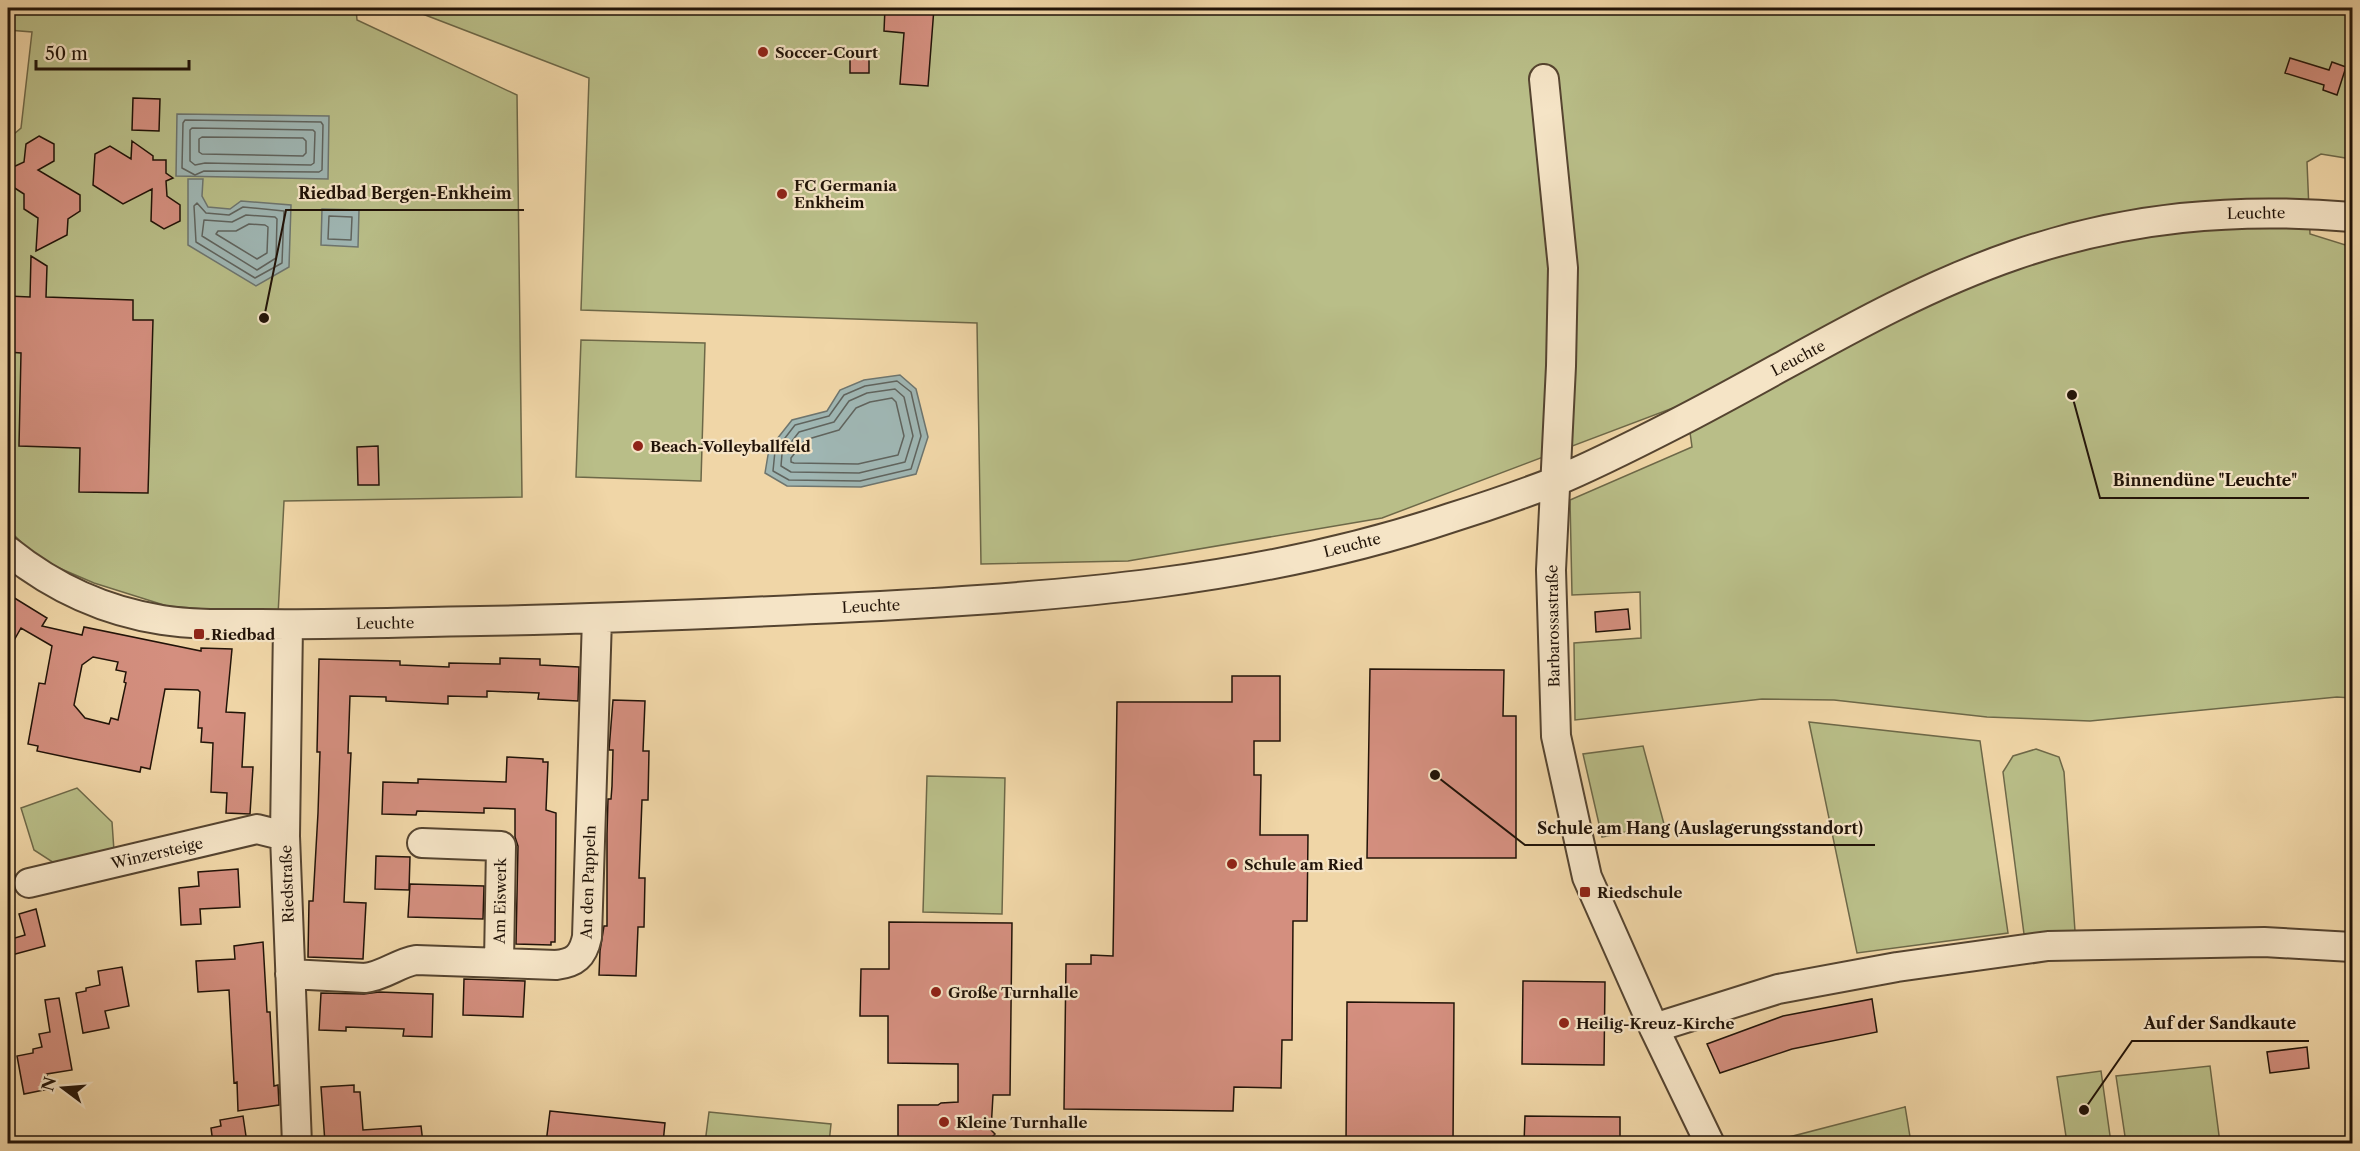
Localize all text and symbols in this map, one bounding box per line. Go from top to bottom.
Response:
scale bar [36,33,189,71]
text: 50 m [45,43,88,65]
place label: Soccer-Court [775,43,878,62]
marker: Soccer-Court [756,45,770,59]
callout: Riedbad Bergen-Enkheim [286,176,524,210]
place label: FC Germania Enkheim [794,176,897,212]
text: Riedbad Bergen-Enkheim [298,183,512,203]
marker: FC Germania Enkheim [775,187,789,201]
street label: Leuchte [2227,203,2285,223]
street label: Leuchte [1768,336,1828,380]
place label: Beach-Volleyballfeld [650,437,811,456]
marker: Beach-Volleyballfeld [631,439,645,453]
callout: Binnendüne "Leuchte" [2100,464,2309,498]
text: Binnendüne "Leuchte" [2113,470,2297,490]
street label: Leuchte [1321,529,1383,561]
street label: Barbarossastraße [1542,564,1564,688]
street label: Leuchte [841,595,901,617]
street label: Leuchte [356,613,414,633]
place label: Riedbad [211,625,275,644]
marker: Riedbad [192,627,206,641]
callout: Schule am Hang (Auslagerungsstandort) [1525,811,1875,845]
text: Schule am Hang (Auslagerungsstandort) [1537,818,1863,838]
street label: An den Pappeln [576,824,600,940]
street label: Winzersteige [108,833,205,873]
street label: Riedstraße [276,845,298,923]
place label: Schule am Ried [1244,855,1363,874]
street label: Am Eiswerk [490,857,510,945]
marker: Schule am Ried [1225,857,1239,871]
place label: Riedschule [1597,883,1683,902]
marker: Riedschule [1578,885,1592,899]
place label: Große Turnhalle [948,983,1078,1002]
marker: Große Turnhalle [929,985,943,999]
callout: Auf der Sandkaute [2132,1007,2309,1041]
text: Auf der Sandkaute [2143,1013,2297,1033]
place label: Heilig-Kreuz-Kirche [1576,1014,1735,1033]
marker: Heilig-Kreuz-Kirche [1557,1016,1571,1030]
north arrow [33,1058,93,1118]
text: N [37,1074,60,1093]
place label: Kleine Turnhalle [956,1113,1087,1132]
marker: Kleine Turnhalle [937,1115,951,1129]

